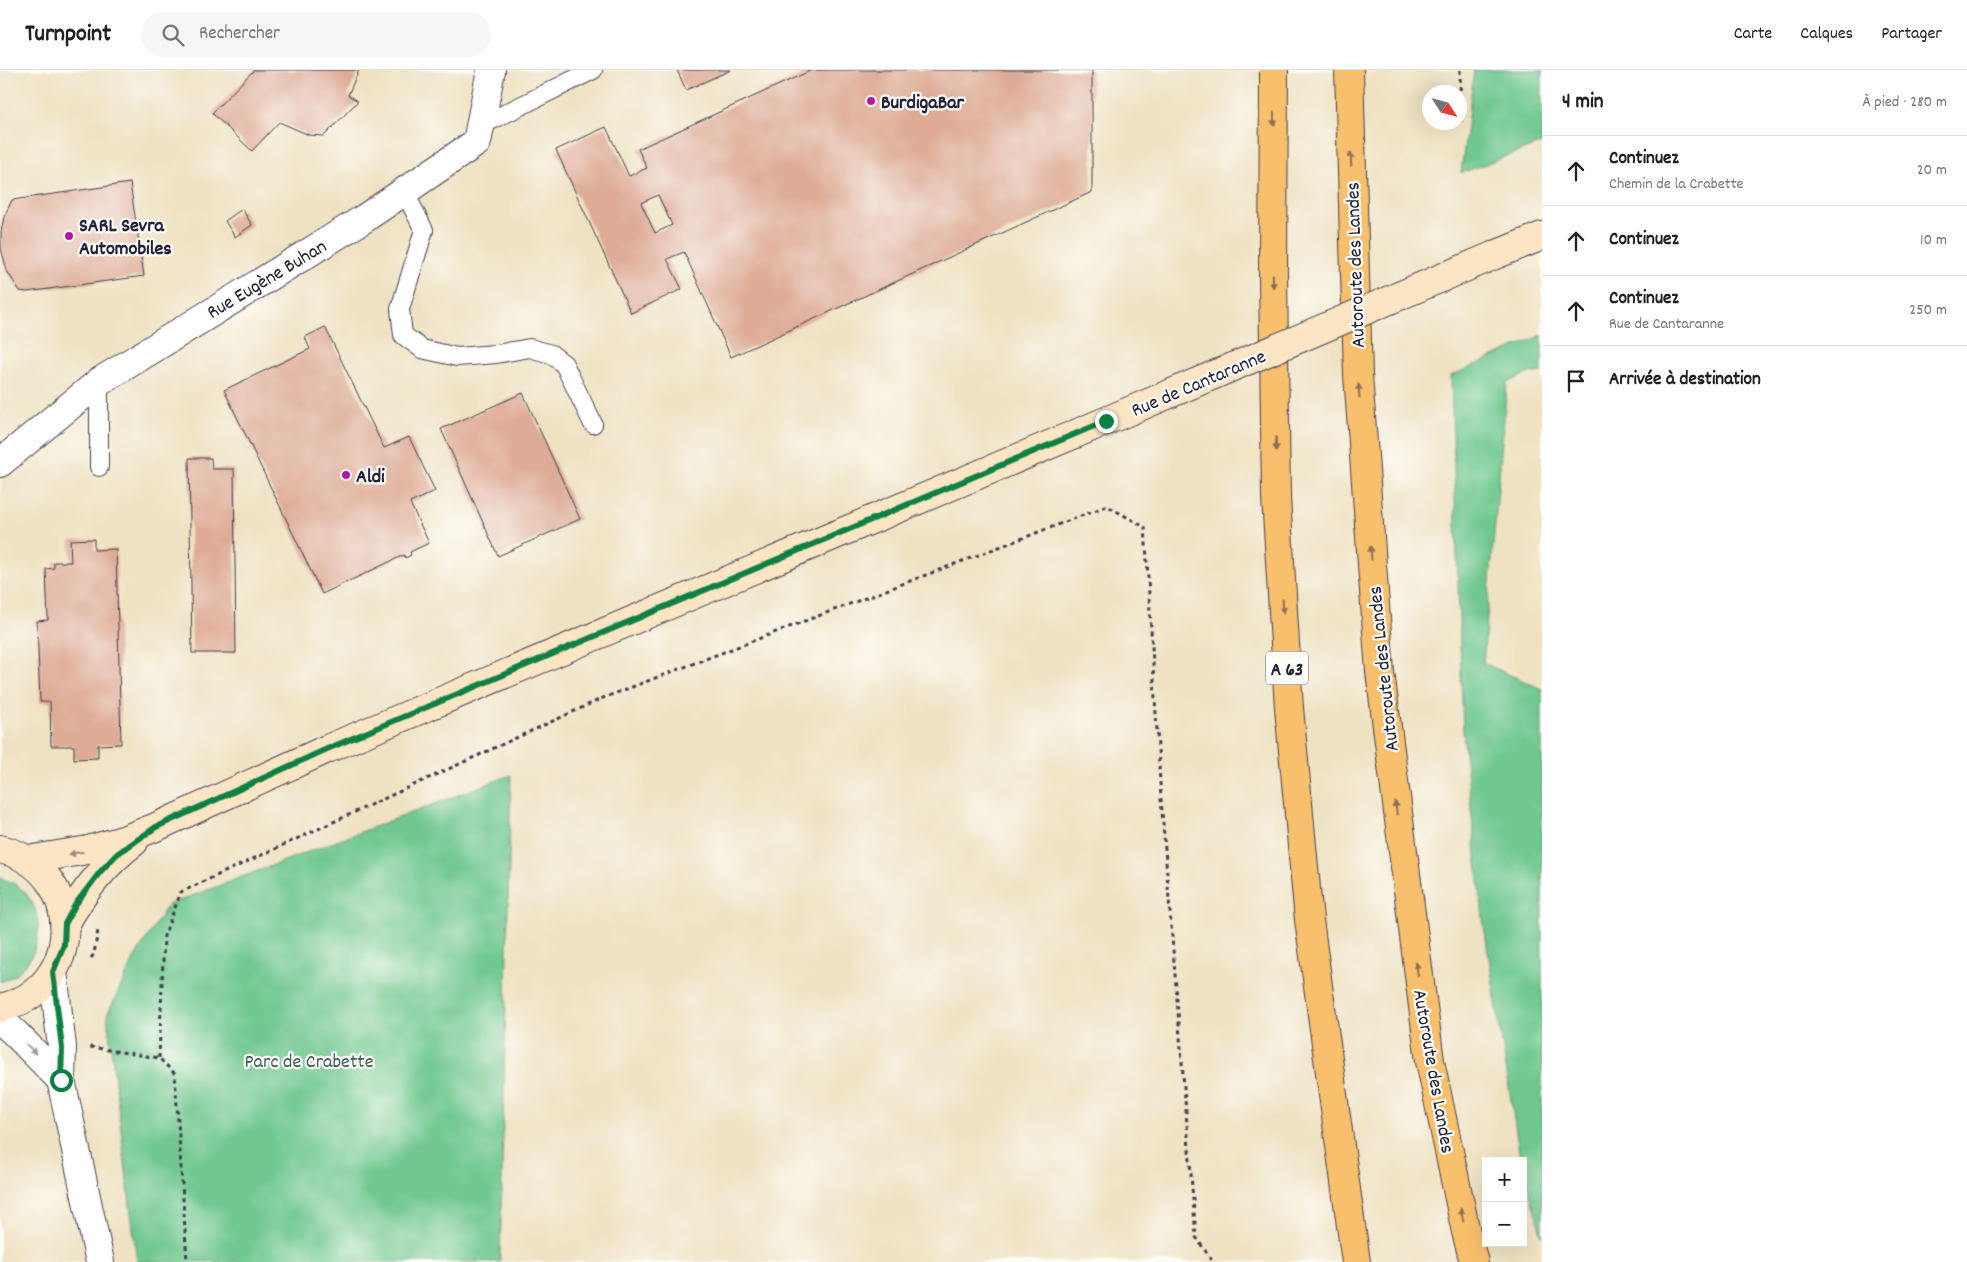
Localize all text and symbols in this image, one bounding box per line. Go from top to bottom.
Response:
search box [141,12,491,57]
text: Turnpoint [25,18,111,52]
icon: search [159,21,187,49]
text: Rechercher [199,21,280,48]
text: Carte [1734,22,1772,47]
text: Calques [1800,22,1853,47]
text: Partager [1881,22,1942,47]
north arrow [1422,85,1467,130]
text: 4 min [1562,88,1604,118]
place label: BurdigaBar [881,90,965,118]
text: À pied · 280 m [1862,91,1947,114]
marker: BurdigaBar [865,95,877,107]
one-way arrow [1270,111,1278,127]
text: Continuez [1609,146,1679,173]
one-way arrow [1347,151,1355,167]
icon: ahead [1562,157,1590,185]
text: 20 m [1917,159,1947,182]
text: Chemin de la Crabette [1609,173,1744,196]
street label: Autoroute des Landes [1340,181,1374,348]
place label: SARL Sevra Automobiles [79,213,172,264]
icon: ahead [1562,227,1590,255]
text: Continuez [1609,227,1679,254]
text: 10 m [1920,229,1947,252]
marker: SARL Sevra Automobiles [63,230,75,242]
street label: Rue Eugène Buhan [202,234,333,327]
one-way arrow [1269,273,1277,289]
text: Continuez [1609,286,1679,313]
icon: ahead [1562,297,1590,325]
text: 250 m [1909,299,1947,322]
text: Rue de Cantaranne [1609,313,1724,336]
street label: Rue de Cantaranne [1127,344,1271,426]
icon: arrive [1562,367,1590,395]
text: Arrivée à destination [1609,367,1761,394]
one-way arrow [1354,383,1362,399]
route end [1095,410,1118,433]
one-way arrow [1272,436,1280,452]
place label: Aldi [356,464,385,492]
marker: Aldi [340,469,352,481]
one-way arrow [1366,545,1374,561]
street label: Autoroute des Landes [1362,585,1408,753]
one-way arrow [1279,598,1287,614]
road number: A 63 [1266,652,1308,684]
one-way arrow [1392,800,1400,816]
one-way arrow [68,849,84,857]
one-way arrow [1413,961,1421,977]
street label: Autoroute des Landes [1404,987,1460,1156]
one-way arrow [25,1043,37,1055]
park label: Parc de Crabette [245,1049,374,1077]
route start [50,1069,73,1092]
map controls [1482,1157,1527,1247]
button: + [1482,1157,1527,1202]
button: − [1482,1202,1527,1247]
one-way arrow [1458,1207,1466,1222]

